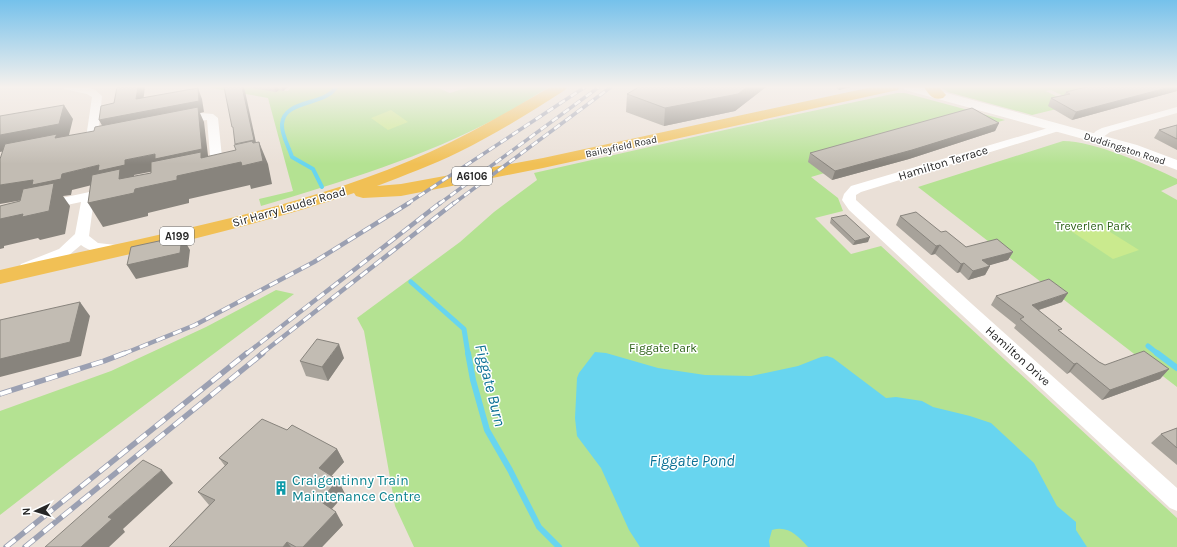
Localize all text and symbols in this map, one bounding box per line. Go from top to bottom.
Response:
street label: Duddingston Road [1082,130,1167,168]
street label: Baileyfield Road [584,134,658,160]
street label: Hamilton Terrace [897,143,989,183]
road number: A6106 [452,167,492,185]
street label: Sir Harry Lauder Road [231,184,347,230]
park label: Treverlen Park [1055,219,1131,233]
road number: A199 [160,227,194,245]
street label: Hamilton Drive [983,323,1053,389]
park label: Figgate Park [629,341,697,355]
water label: Figgate Burn [471,342,510,428]
water label: Figgate Pond [649,451,735,470]
place label: Craigentinny Train Maintenance Centre [292,472,421,505]
building icon: Craigentinny Train Maintenance Centre [273,480,289,496]
north arrow [16,491,56,531]
text: N [20,507,33,516]

